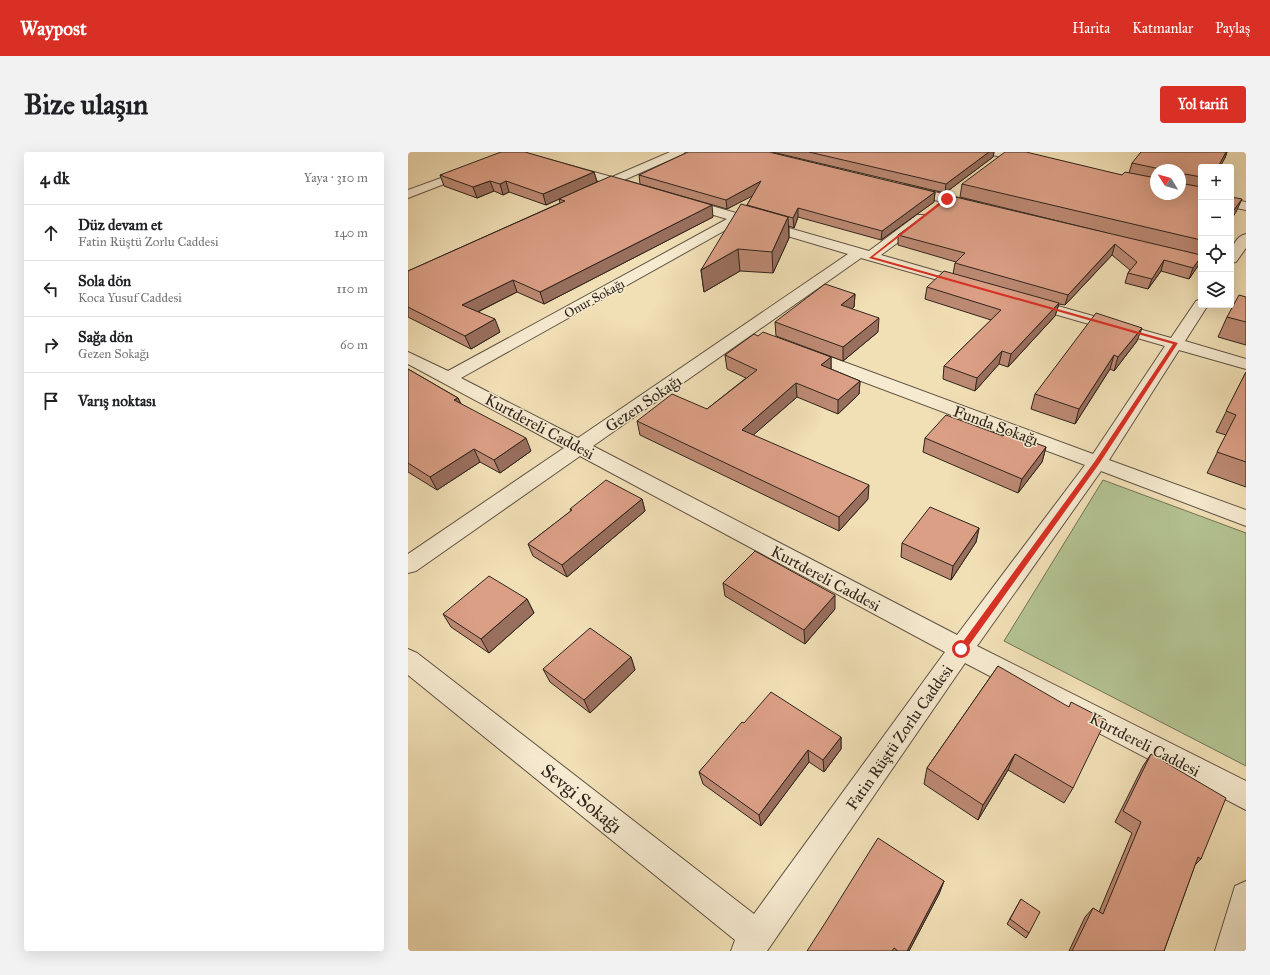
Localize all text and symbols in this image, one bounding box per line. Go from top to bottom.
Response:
text: Waypost [20,17,87,40]
text: Harita [1072,20,1110,37]
text: Katmanlar [1132,20,1193,37]
text: Paylaş [1215,20,1250,37]
button: Yol tarifi [1160,86,1246,123]
text: Bize ulaşın [24,87,148,122]
north arrow [1150,164,1186,200]
map controls [1198,164,1234,308]
button: + [1198,164,1234,200]
text: 4 dk [40,168,70,189]
text: Yaya · 310 m [304,170,368,186]
route end [938,190,956,208]
button: − [1198,200,1234,236]
text: Düz devam et [78,216,163,234]
icon: ahead [40,222,62,244]
text: 140 m [334,225,368,241]
text: Fatin Rüştü Zorlu Caddesi [78,234,219,250]
button: locate [1198,236,1234,272]
text: Sola dön [78,272,131,290]
button: layers [1198,272,1234,308]
street label: Onur Sokağı [561,276,628,322]
icon: left [40,278,62,300]
text: 110 m [336,281,368,297]
text: Koca Yusuf Caddesi [78,290,182,306]
text: Sağa dön [78,328,133,346]
icon: right [40,334,62,356]
text: 60 m [340,337,368,353]
text: Gezen Sokağı [78,346,149,362]
street label: Gezen Sokağı [602,371,686,437]
icon: arrive [40,390,62,412]
street label: Kurtdereli Caddesi [482,390,598,464]
text: Varış noktası [78,392,156,410]
street label: Funda Sokağı [950,401,1041,451]
street label: Kurtdereli Caddesi [768,542,884,616]
route start [952,640,970,658]
street label: Fatin Rüştü Zorlu Caddesi [842,661,957,814]
street label: Kurtdereli Caddesi [1086,708,1204,781]
street label: Sevgi Sokağı [536,759,627,839]

